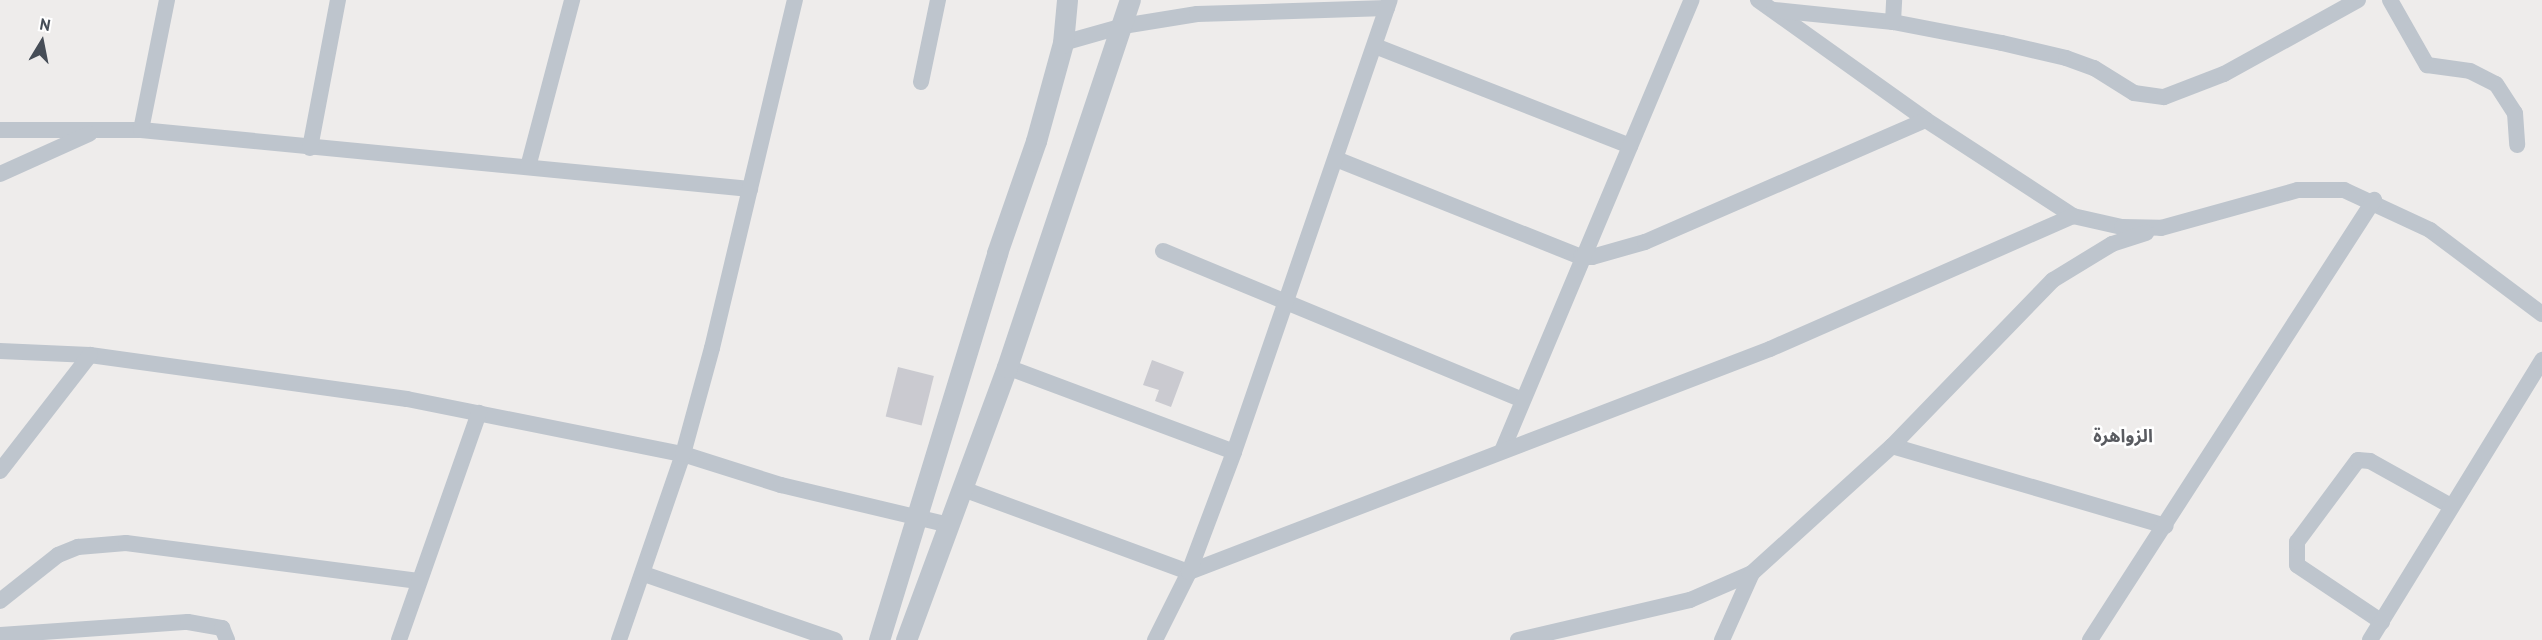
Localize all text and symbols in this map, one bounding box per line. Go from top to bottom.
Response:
north arrow [12,12,72,72]
text: N [38,14,52,35]
district label: الزواهرة [2093,425,2153,447]

